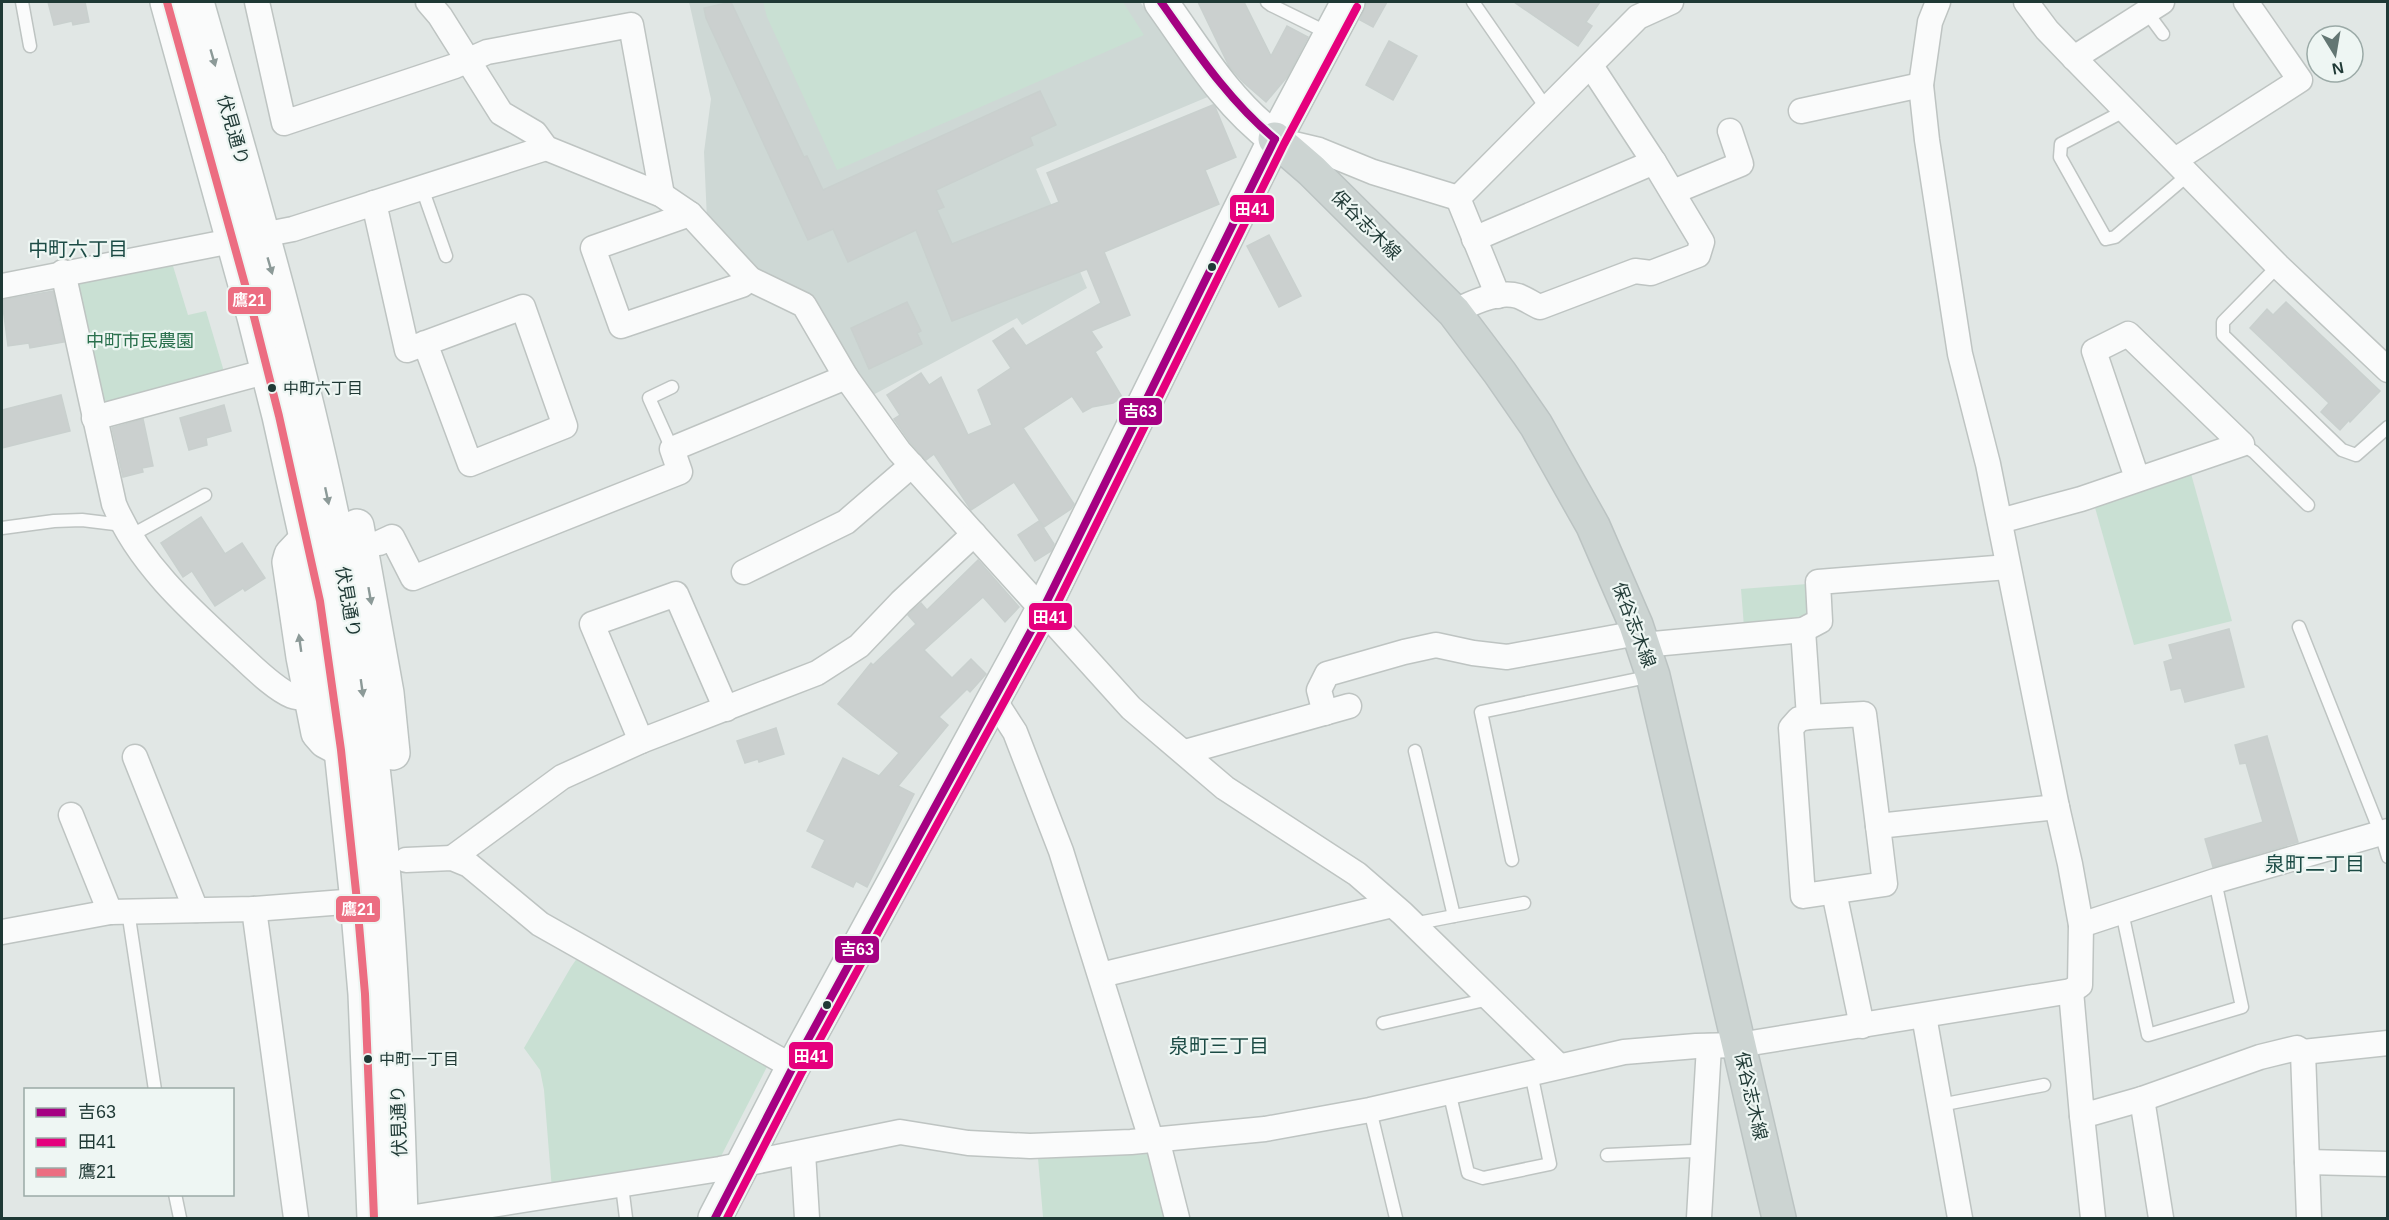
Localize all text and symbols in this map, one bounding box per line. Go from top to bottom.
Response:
north arrow [2305,24,2365,84]
one-way arrow [209,49,218,67]
text: N [2330,59,2345,78]
street label: 伏見通り [213,93,253,167]
street label: 保谷志木線 [1327,186,1405,264]
line badge: 田41 [1229,194,1275,223]
text: 田41 [1235,201,1269,218]
district label: 中町六丁目 [28,238,128,260]
one-way arrow [266,257,276,275]
unlabelled marker [1206,261,1218,273]
line badge: 鷹21 [227,286,272,315]
text: 鷹21 [232,292,266,309]
park label: 中町市民農園 [86,331,194,351]
place label: 中町六丁目 [283,380,363,397]
marker: 中町六丁目 [266,382,278,394]
line badge: 吉63 [1118,397,1163,426]
text: 吉63 [1123,403,1157,420]
one-way arrow [323,487,333,505]
street label: 伏見通り [332,565,364,639]
street label: 保谷志木線 [1609,579,1659,671]
one-way arrow [366,587,375,606]
line badge: 田41 [1028,602,1073,631]
text: 田41 [1033,609,1067,626]
one-way arrow [296,633,305,652]
one-way arrow [358,678,367,697]
district label: 泉町二丁目 [2265,853,2365,875]
line badge: 鷹21 [335,895,381,923]
text: 鷹21 [341,901,375,918]
line badge: 吉63 [834,935,880,964]
text: 吉63 [840,941,874,958]
unlabelled marker [821,999,833,1011]
district label: 泉町三丁目 [1169,1035,1269,1057]
line badge: 田41 [788,1041,834,1070]
text: 田41 [794,1048,828,1065]
street label: 保谷志木線 [1731,1050,1771,1142]
place label: 中町一丁目 [379,1051,459,1068]
marker: 中町一丁目 [362,1053,374,1065]
street label: 伏見通り [388,1085,410,1157]
legend [24,1088,234,1196]
text: 吉63 [78,1102,116,1122]
text: 田41 [78,1132,116,1152]
text: 鷹21 [78,1162,116,1182]

